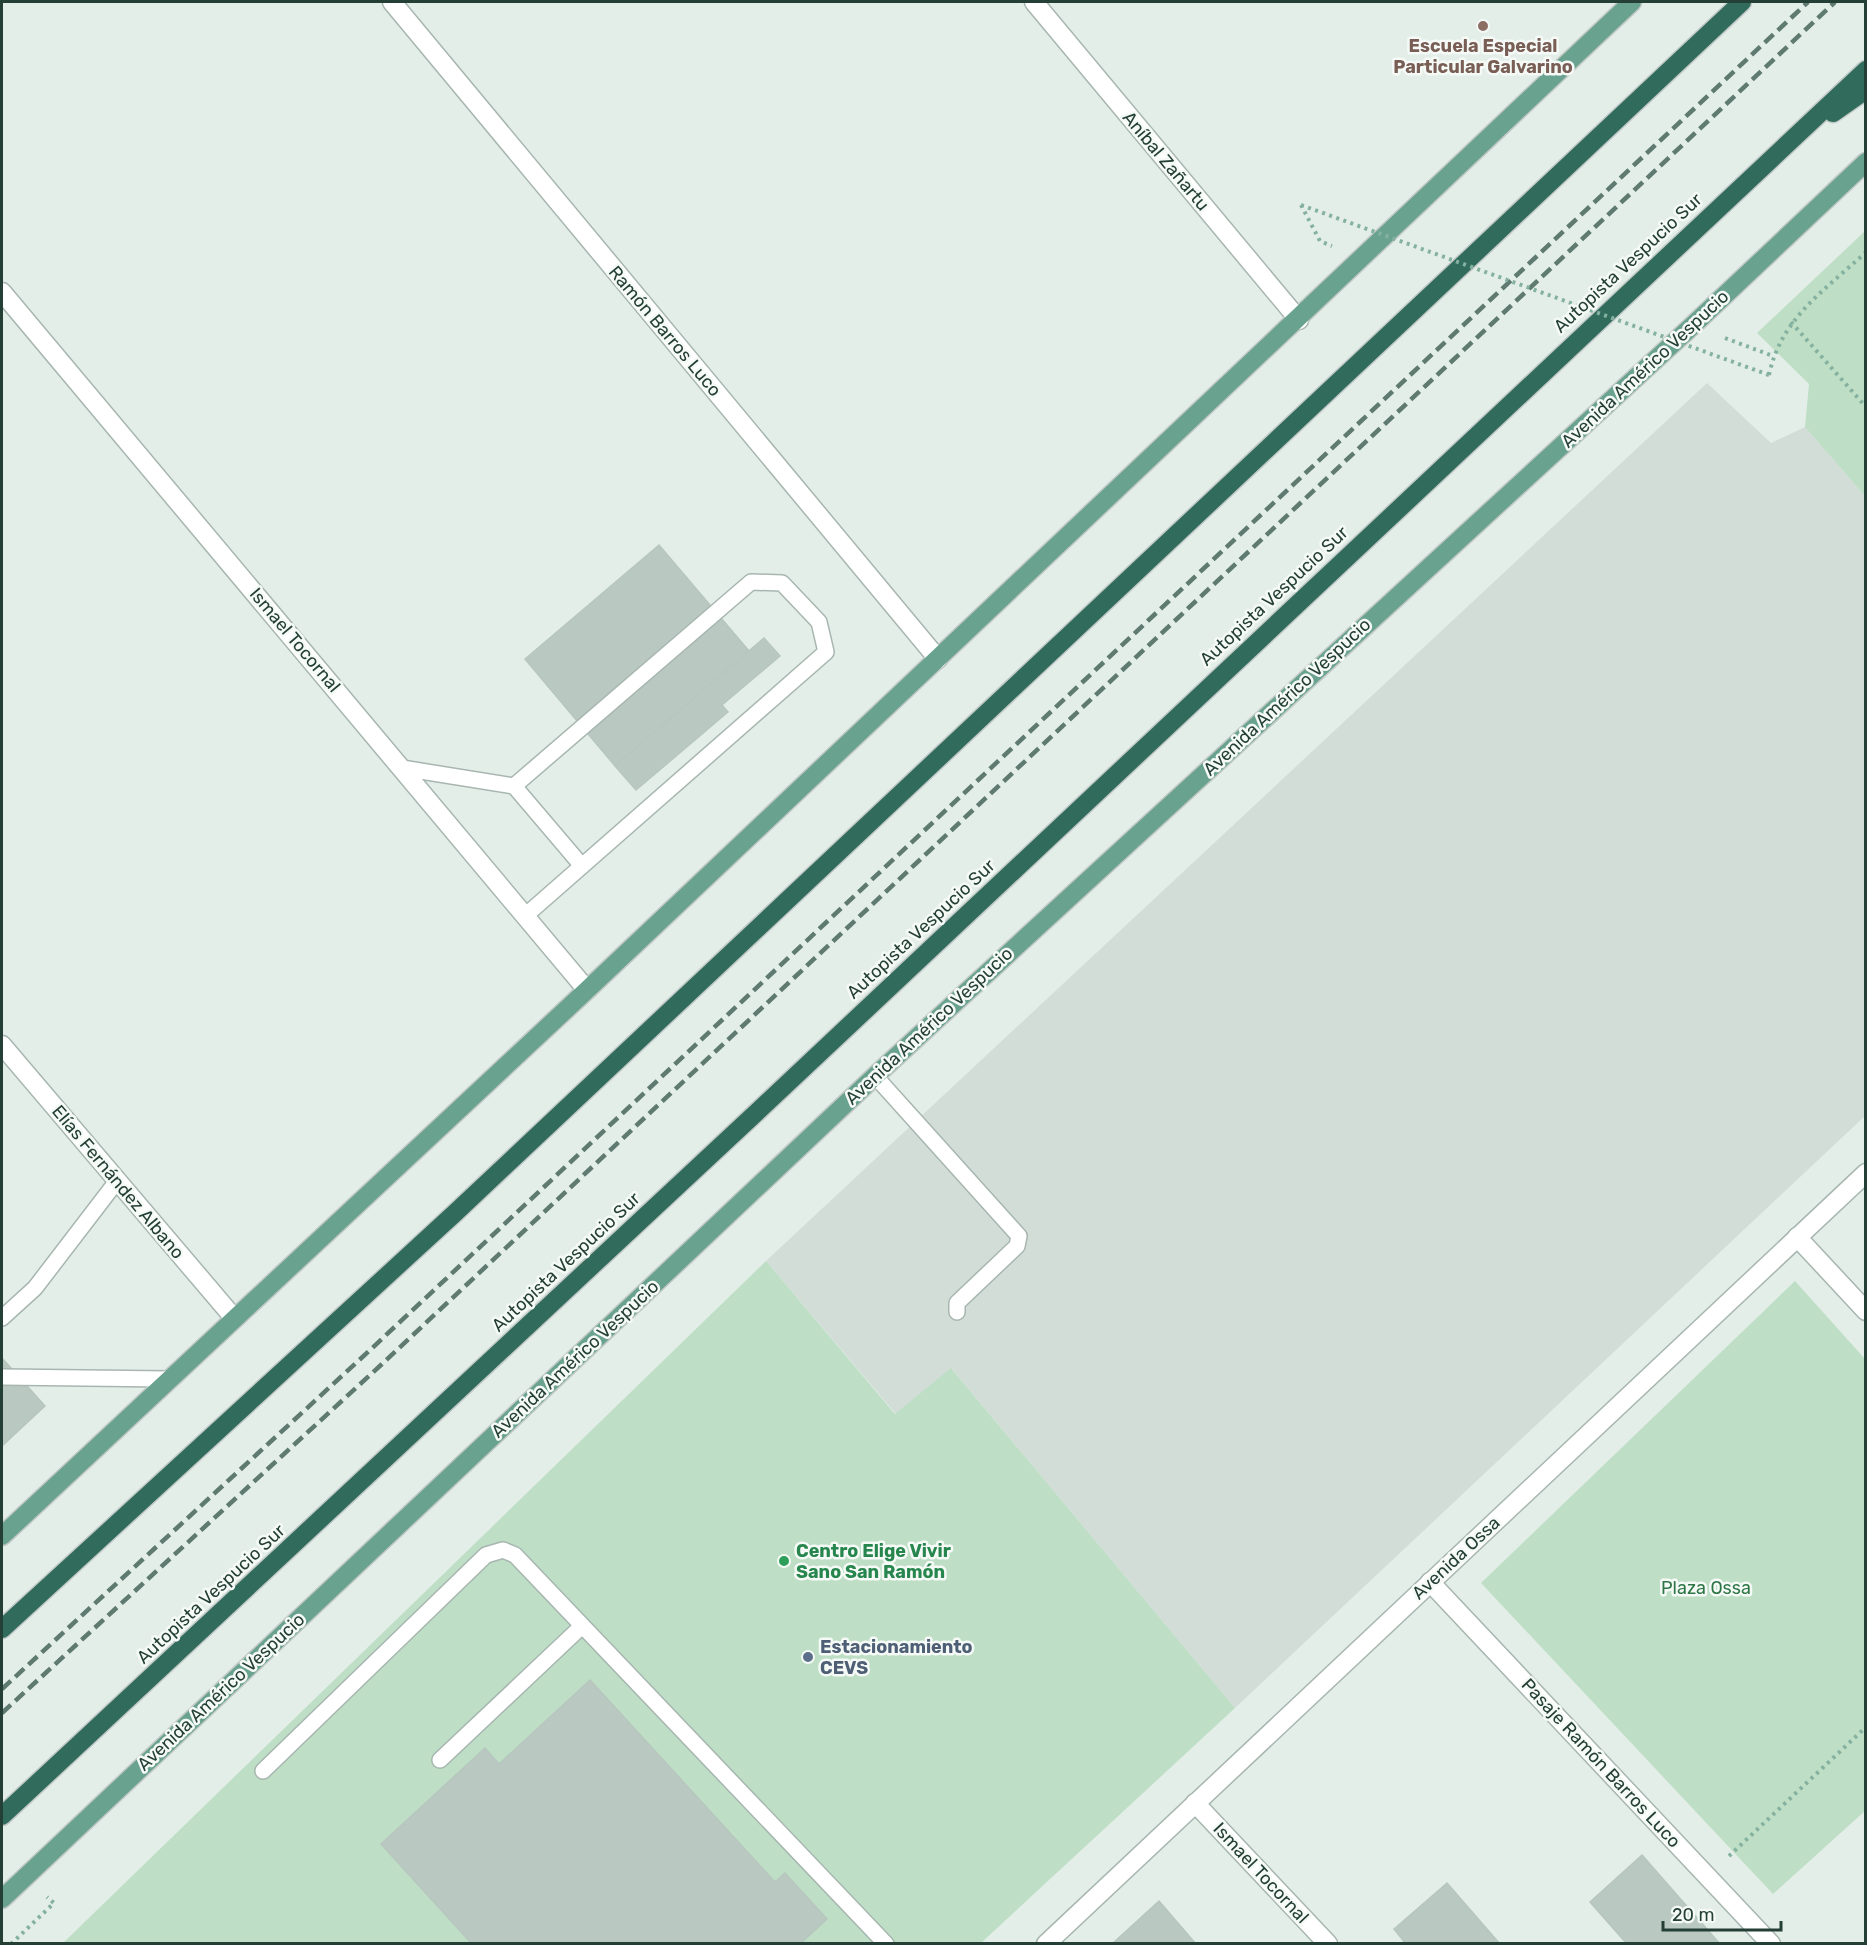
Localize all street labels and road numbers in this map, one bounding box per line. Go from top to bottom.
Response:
street label: Aníbal Zañartu [1118,107,1214,215]
street label: Autopista Vespucio Sur [1549,188,1707,337]
street label: Ramón Barros Luco [604,261,726,401]
street label: Avenida Américo Vespucio [1557,286,1733,452]
street label: Autopista Vespucio Sur [1195,521,1353,670]
street label: Ismael Tocornal [245,583,345,697]
street label: Avenida Américo Vespucio [1199,614,1375,780]
street label: Autopista Vespucio Sur [842,854,1000,1003]
street label: Avenida Américo Vespucio [841,943,1017,1109]
street label: Elías Fernández Albano [47,1100,189,1264]
street label: Autopista Vespucio Sur [487,1187,645,1336]
street label: Avenida Américo Vespucio [487,1276,663,1442]
street label: Avenida Ossa [1408,1512,1504,1604]
street label: Autopista Vespucio Sur [132,1519,290,1668]
street label: Avenida Américo Vespucio [133,1609,309,1775]
street label: Pasaje Ramón Barros Luco [1517,1674,1685,1852]
street label: Ismael Tocornal [1209,1818,1313,1928]

